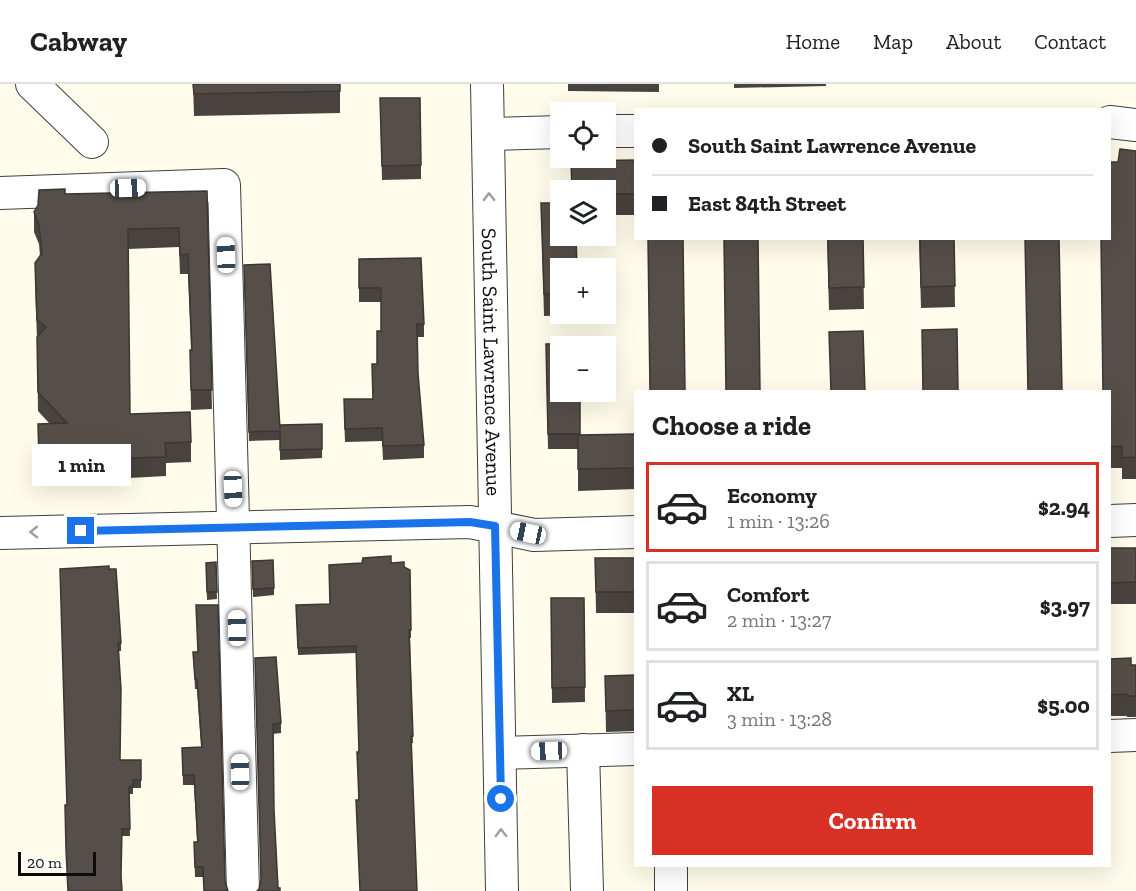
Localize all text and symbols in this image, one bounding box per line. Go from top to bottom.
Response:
text: Cabway [30,25,127,58]
text: Home [786,29,840,54]
text: Map [873,29,913,54]
text: About [946,29,1001,54]
text: Contact [1034,29,1106,54]
map controls [550,102,616,402]
button: locate [550,102,616,168]
text: South Saint Lawrence Avenue [688,132,976,159]
car [110,178,146,198]
button: layers [550,180,616,246]
text: East 84th Street [688,190,846,217]
one-way arrow [483,192,495,201]
street label: South Saint Lawrence Avenue [477,228,507,496]
car [216,237,236,273]
button: + [550,258,616,324]
button: − [550,336,616,402]
text: Choose a ride [652,410,811,442]
callout: 1 min [32,444,130,486]
text: 1 min [58,453,105,477]
car [223,471,243,507]
icon: car [655,480,709,534]
text: Economy [727,482,817,509]
text: $2.94 [1038,494,1090,521]
text: 1 min · 13:26 [727,509,830,533]
route end [67,517,94,544]
car [509,520,547,546]
one-way arrow [29,526,38,538]
icon: car [655,579,709,633]
text: Comfort [727,581,809,608]
text: $3.97 [1040,593,1090,620]
text: 2 min · 13:27 [727,608,831,632]
car [228,610,246,646]
icon: car [655,678,709,732]
text: XL [727,680,754,707]
text: $5.00 [1037,692,1090,719]
text: 3 min · 13:28 [727,707,832,731]
car [531,741,567,761]
car [231,754,249,790]
route start [487,785,514,812]
button: Confirm [652,786,1093,855]
one-way arrow [495,828,508,837]
scale bar [18,849,96,876]
text: 20 m [27,853,62,872]

